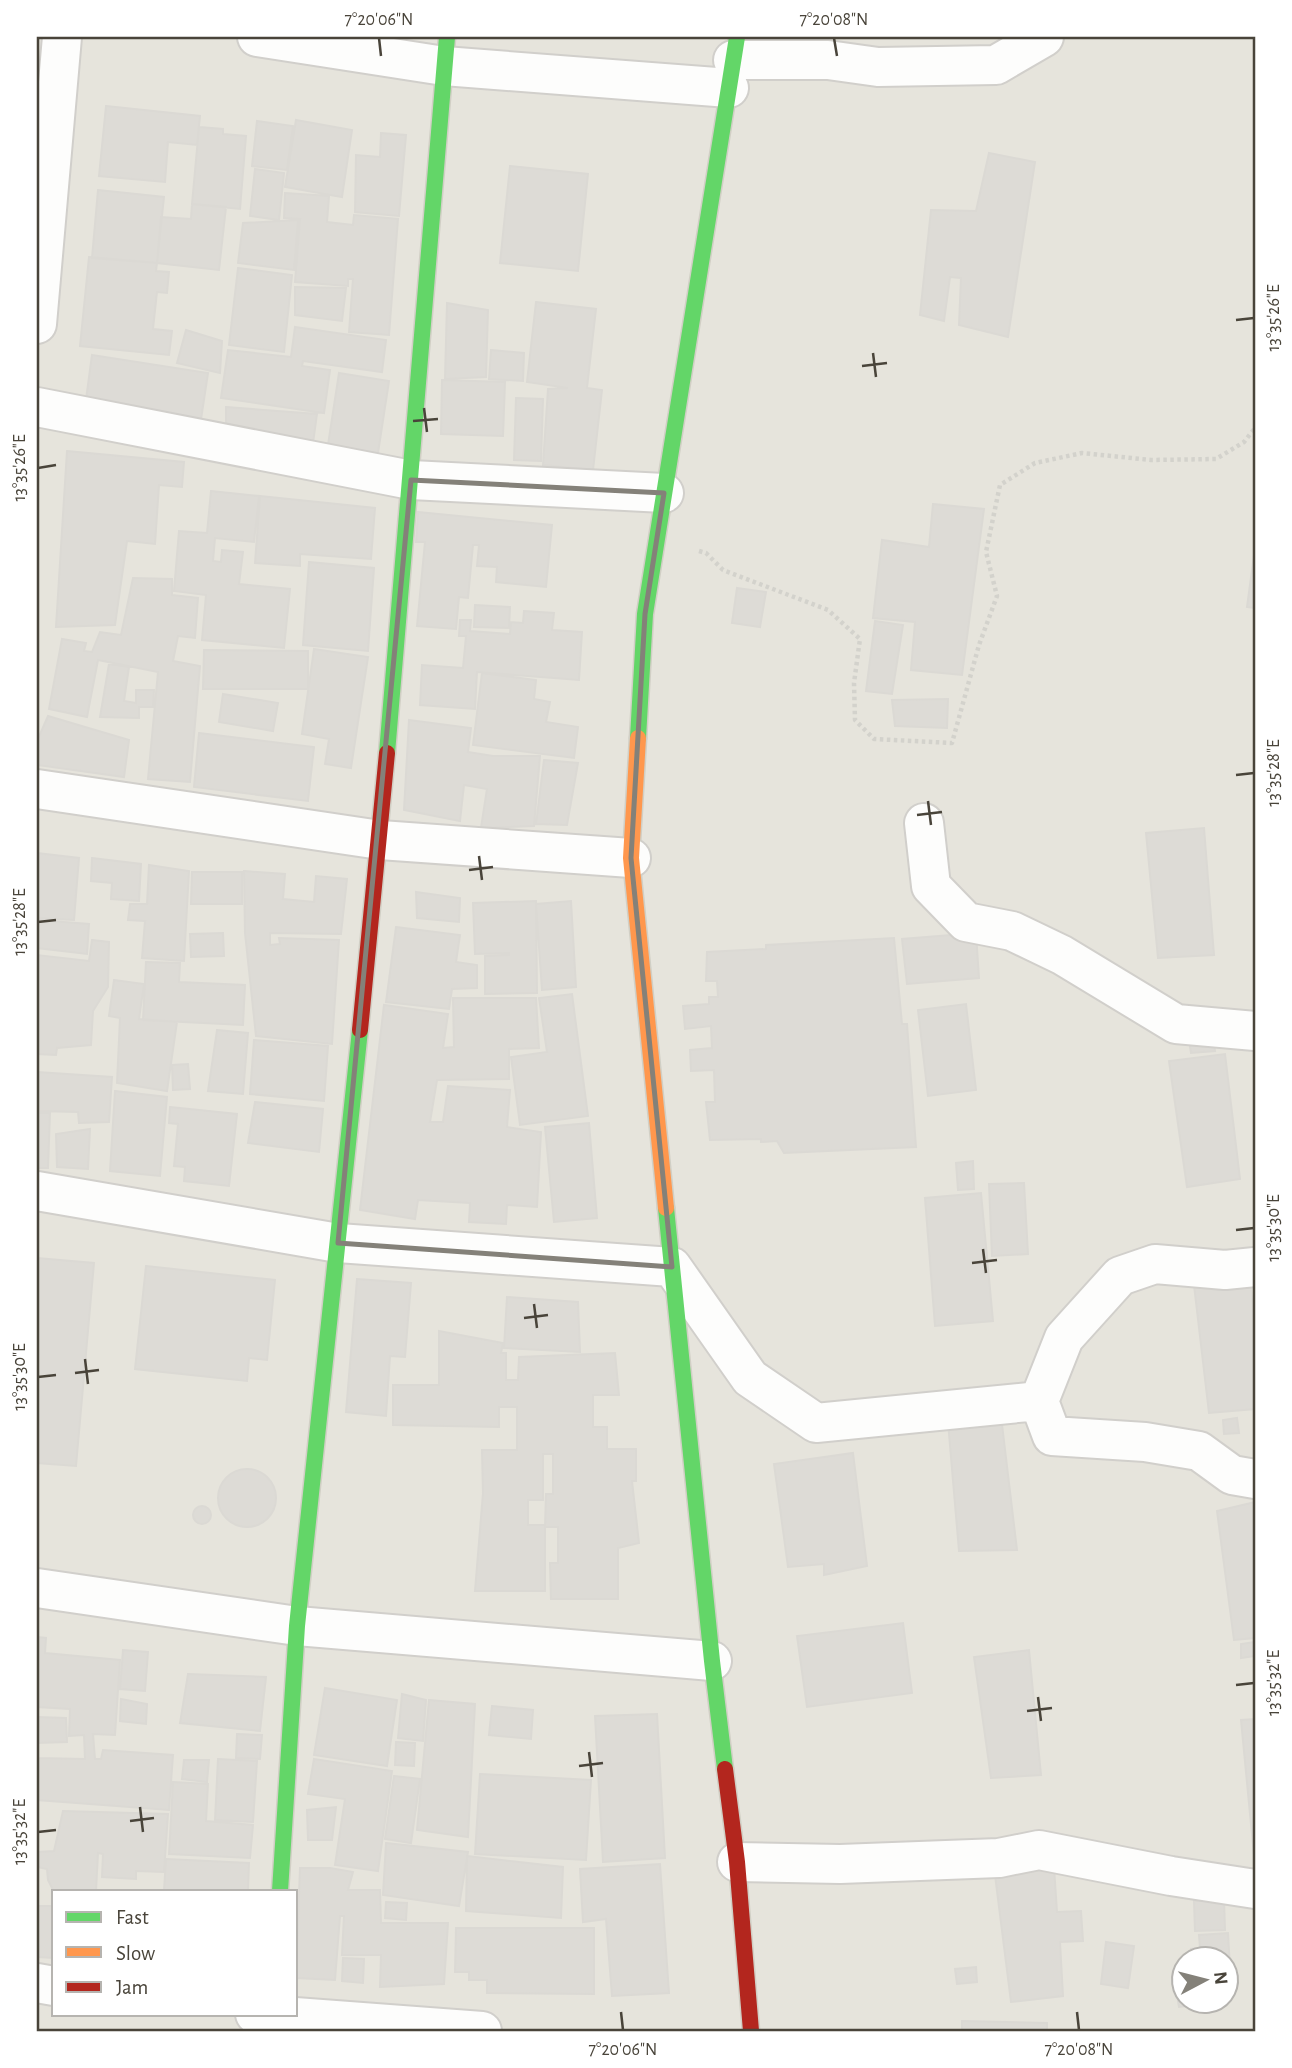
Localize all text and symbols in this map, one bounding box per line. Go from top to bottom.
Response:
text: 7°20'06"N [345,11,413,29]
text: 7°20'08"N [800,11,868,29]
text: 13°35'26"E [1265,284,1283,352]
text: 13°35'26"E [11,434,29,502]
text: 13°35'28"E [1265,739,1283,807]
text: 13°35'28"E [11,888,29,956]
text: 13°35'30"E [1265,1194,1283,1262]
text: 13°35'30"E [11,1343,29,1411]
text: 13°35'32"E [1265,1650,1283,1716]
text: 13°35'32"E [11,1799,29,1865]
legend [52,1890,298,2016]
text: Fast [116,1907,149,1928]
text: Slow [116,1943,155,1964]
north arrow [1170,1946,1240,2016]
text: N [1210,1970,1231,1986]
text: Jam [116,1977,148,1998]
text: 7°20'06"N [589,2041,657,2059]
text: 7°20'08"N [1045,2041,1113,2059]

